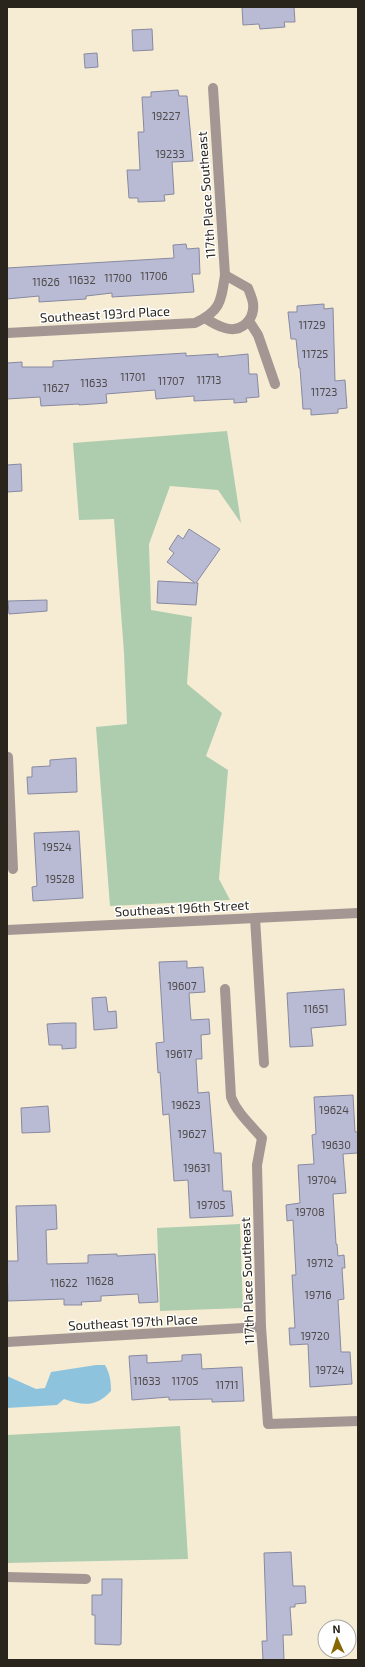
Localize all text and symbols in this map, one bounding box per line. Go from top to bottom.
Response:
house number: 19227 [152,109,181,122]
street label: 117th Place Southeast [194,131,218,259]
house number: 19233 [155,147,185,160]
house number: 11706 [140,269,168,282]
house number: 11700 [104,271,132,284]
house number: 11632 [68,273,96,286]
house number: 11626 [32,275,60,288]
street label: Southeast 193rd Place [39,303,171,325]
house number: 11729 [299,318,325,331]
house number: 11725 [302,347,328,360]
house number: 11701 [120,370,146,383]
house number: 11713 [197,373,221,386]
house number: 11707 [158,374,185,387]
house number: 11633 [80,376,108,389]
house number: 11627 [43,381,70,394]
house number: 11723 [311,385,337,398]
house number: 19524 [42,840,72,853]
house number: 19528 [45,872,75,885]
street label: Southeast 196th Street [114,896,250,920]
house number: 19607 [167,979,197,992]
house number: 11651 [303,1002,329,1015]
house number: 19617 [166,1047,193,1060]
house number: 19623 [171,1098,201,1111]
house number: 19624 [319,1103,349,1116]
house number: 19627 [178,1127,207,1140]
house number: 19630 [321,1138,351,1151]
house number: 19631 [183,1161,211,1174]
house number: 19704 [307,1173,337,1186]
house number: 19705 [197,1198,226,1211]
house number: 19708 [295,1205,325,1218]
street label: 117th Place Southeast [237,1217,257,1345]
house number: 19712 [307,1256,333,1269]
house number: 11628 [86,1274,114,1287]
house number: 11622 [50,1276,78,1289]
house number: 19716 [305,1288,331,1301]
street label: Southeast 197th Place [68,1311,198,1333]
house number: 19720 [300,1329,330,1342]
house number: 19724 [315,1363,345,1376]
house number: 11633 [133,1374,161,1387]
house number: 11705 [172,1374,199,1387]
house number: 11711 [215,1378,239,1391]
north arrow [317,1619,357,1659]
text: N [332,1622,341,1635]

